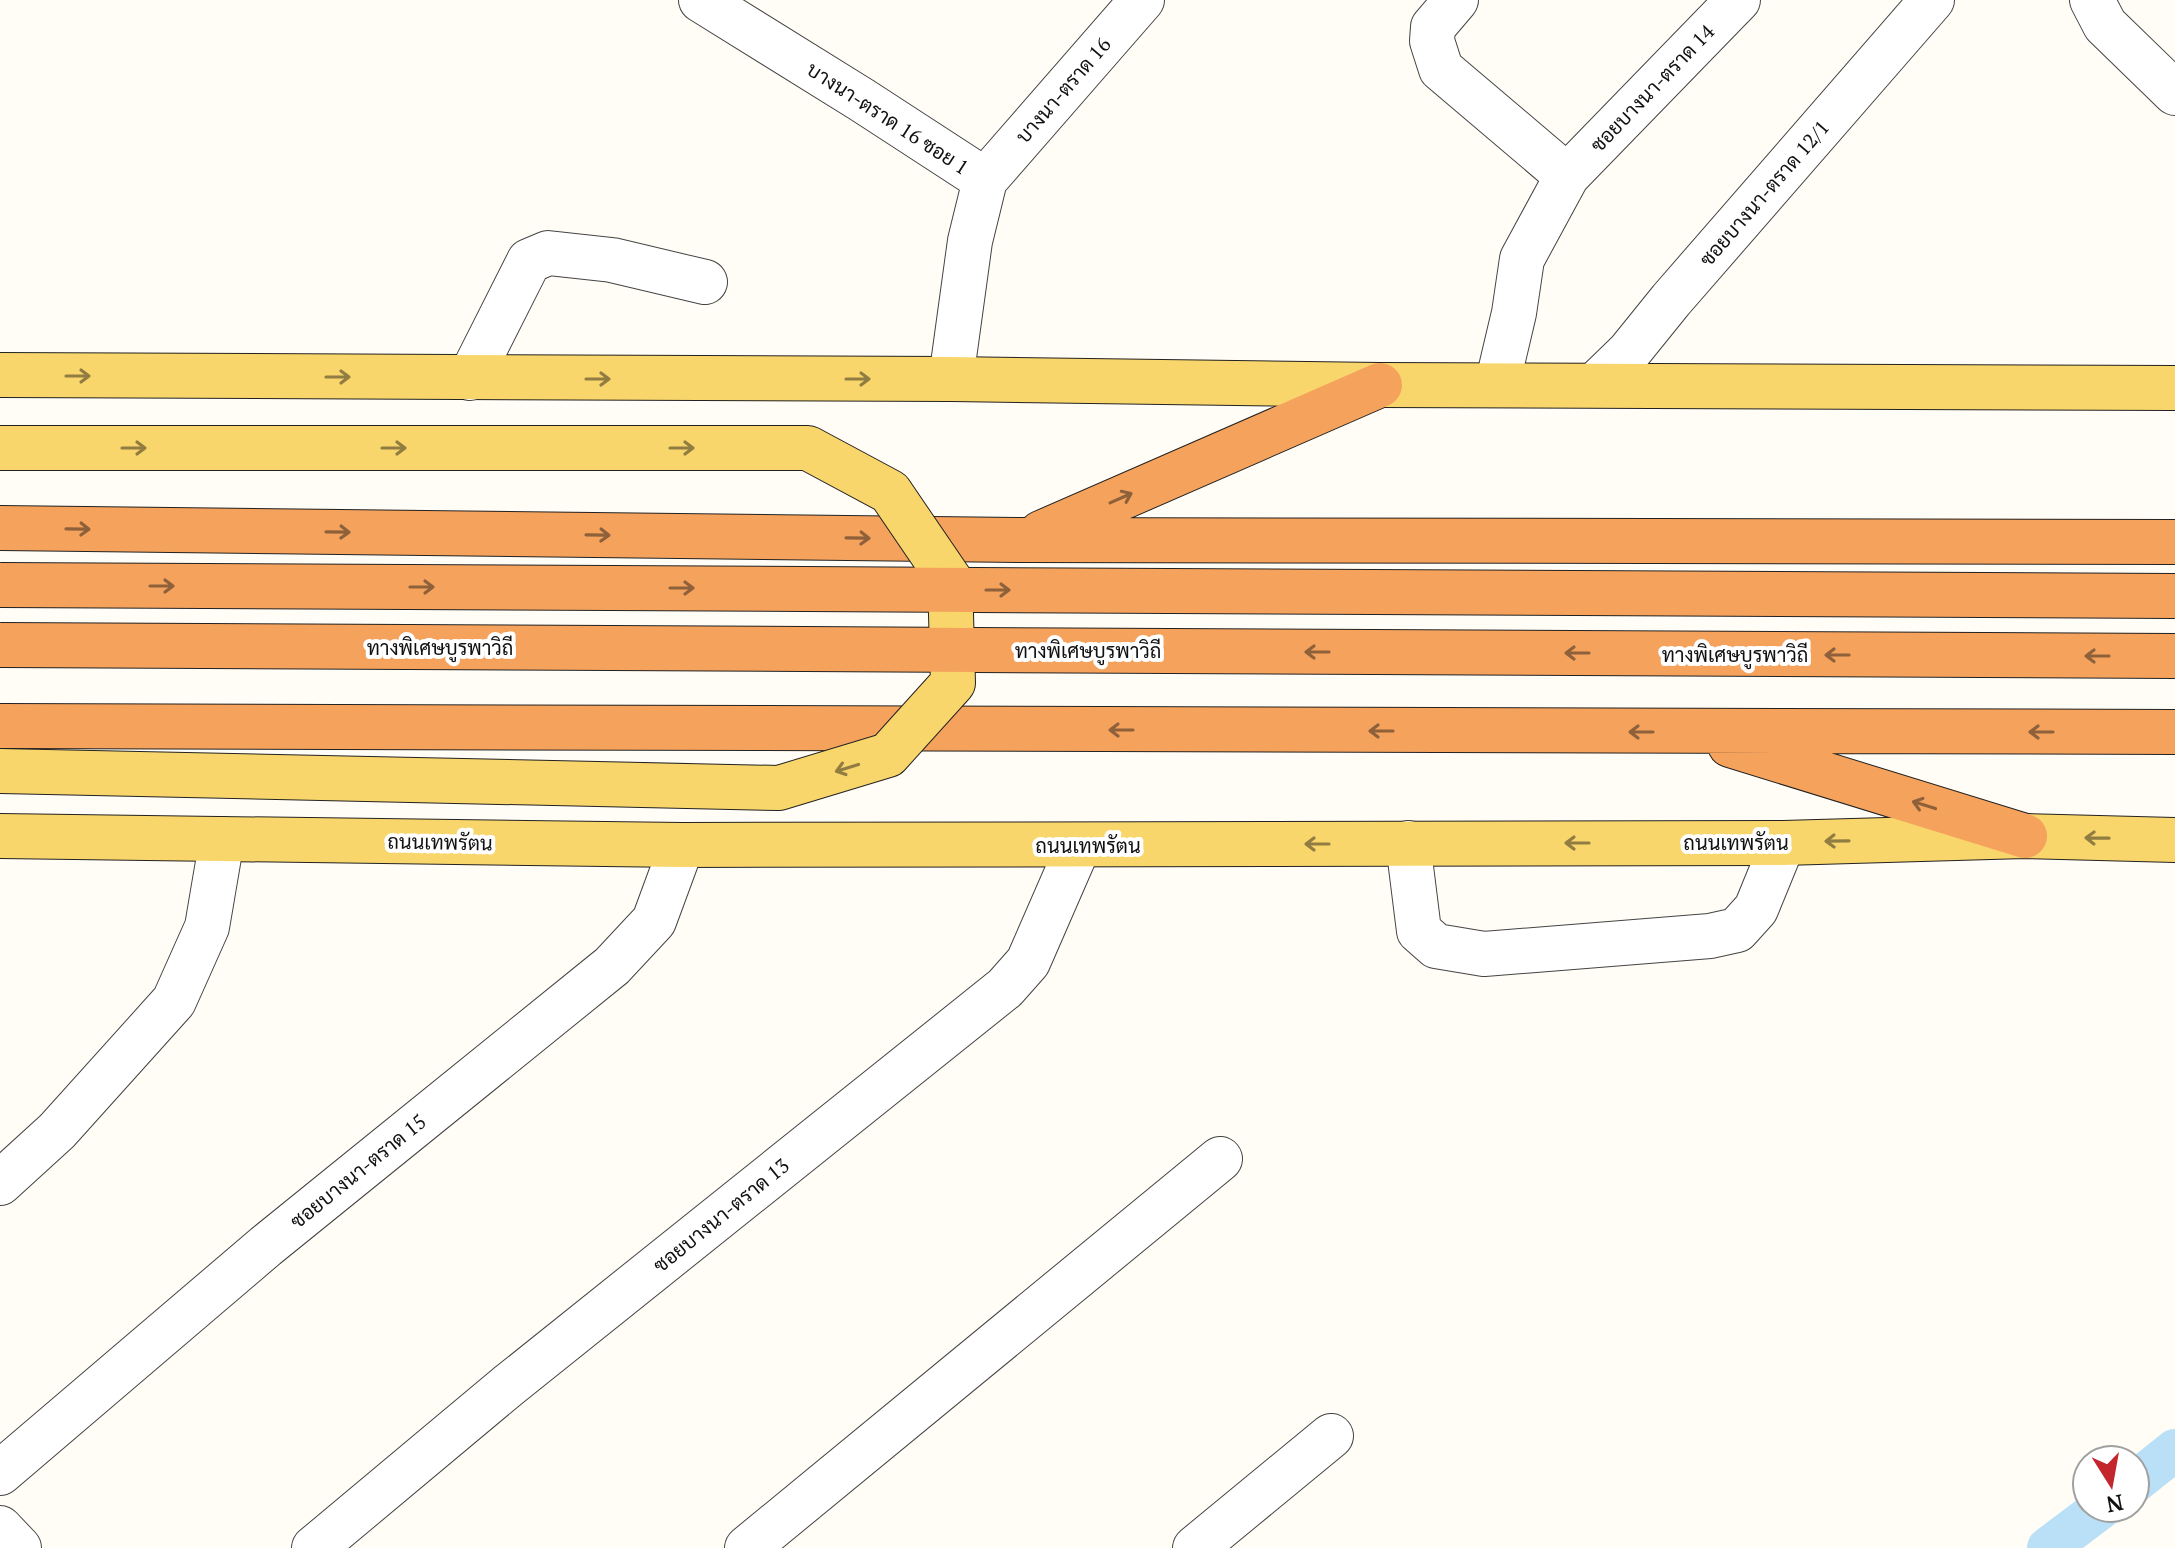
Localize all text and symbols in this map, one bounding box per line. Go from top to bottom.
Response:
street label: ซอยบางนา-ตราด 14 [1584,18,1720,158]
street label: บางนา-ตราด 16 [1009,31,1117,149]
street label: บางนา-ตราด 16 ซอย 1 [802,55,974,181]
street label: ซอยบางนา-ตราด 12/1 [1693,114,1835,272]
one-way arrow [64,368,91,383]
one-way arrow [324,370,351,385]
one-way arrow [584,371,611,387]
one-way arrow [844,371,871,387]
one-way arrow [120,440,147,456]
one-way arrow [380,440,407,456]
one-way arrow [668,440,695,456]
one-way arrow [1108,489,1133,504]
one-way arrow [64,521,91,537]
one-way arrow [324,524,351,540]
one-way arrow [584,527,611,543]
one-way arrow [844,530,871,546]
one-way arrow [148,578,175,594]
one-way arrow [408,579,435,595]
one-way arrow [668,581,695,596]
one-way arrow [984,582,1011,598]
street label: ทางพิเศษบูรพาวิถี [367,634,513,663]
street label: ทางพิเศษบูรพาวิถี [1015,637,1161,666]
street label: ทางพิเศษบูรพาวิถี [1662,641,1808,670]
one-way arrow [1304,644,1331,660]
one-way arrow [1564,645,1591,661]
one-way arrow [1824,647,1851,662]
one-way arrow [2084,648,2111,664]
one-way arrow [1108,722,1135,738]
one-way arrow [1368,723,1395,739]
one-way arrow [1628,724,1655,740]
one-way arrow [2028,724,2055,740]
one-way arrow [835,762,860,776]
one-way arrow [1912,797,1938,812]
street label: ถนนเทพรัตน [387,828,493,856]
street label: ถนนเทพรัตน [1683,829,1789,856]
one-way arrow [2084,831,2111,846]
street label: ถนนเทพรัตน [1035,832,1141,859]
one-way arrow [1824,834,1851,849]
one-way arrow [1564,835,1591,851]
one-way arrow [1304,836,1331,852]
street label: ซอยบางนา-ตราด 15 [284,1108,432,1234]
street label: ซอยบางนา-ตราด 13 [647,1152,795,1278]
north arrow [2071,1444,2151,1524]
text: N [2104,1488,2126,1520]

